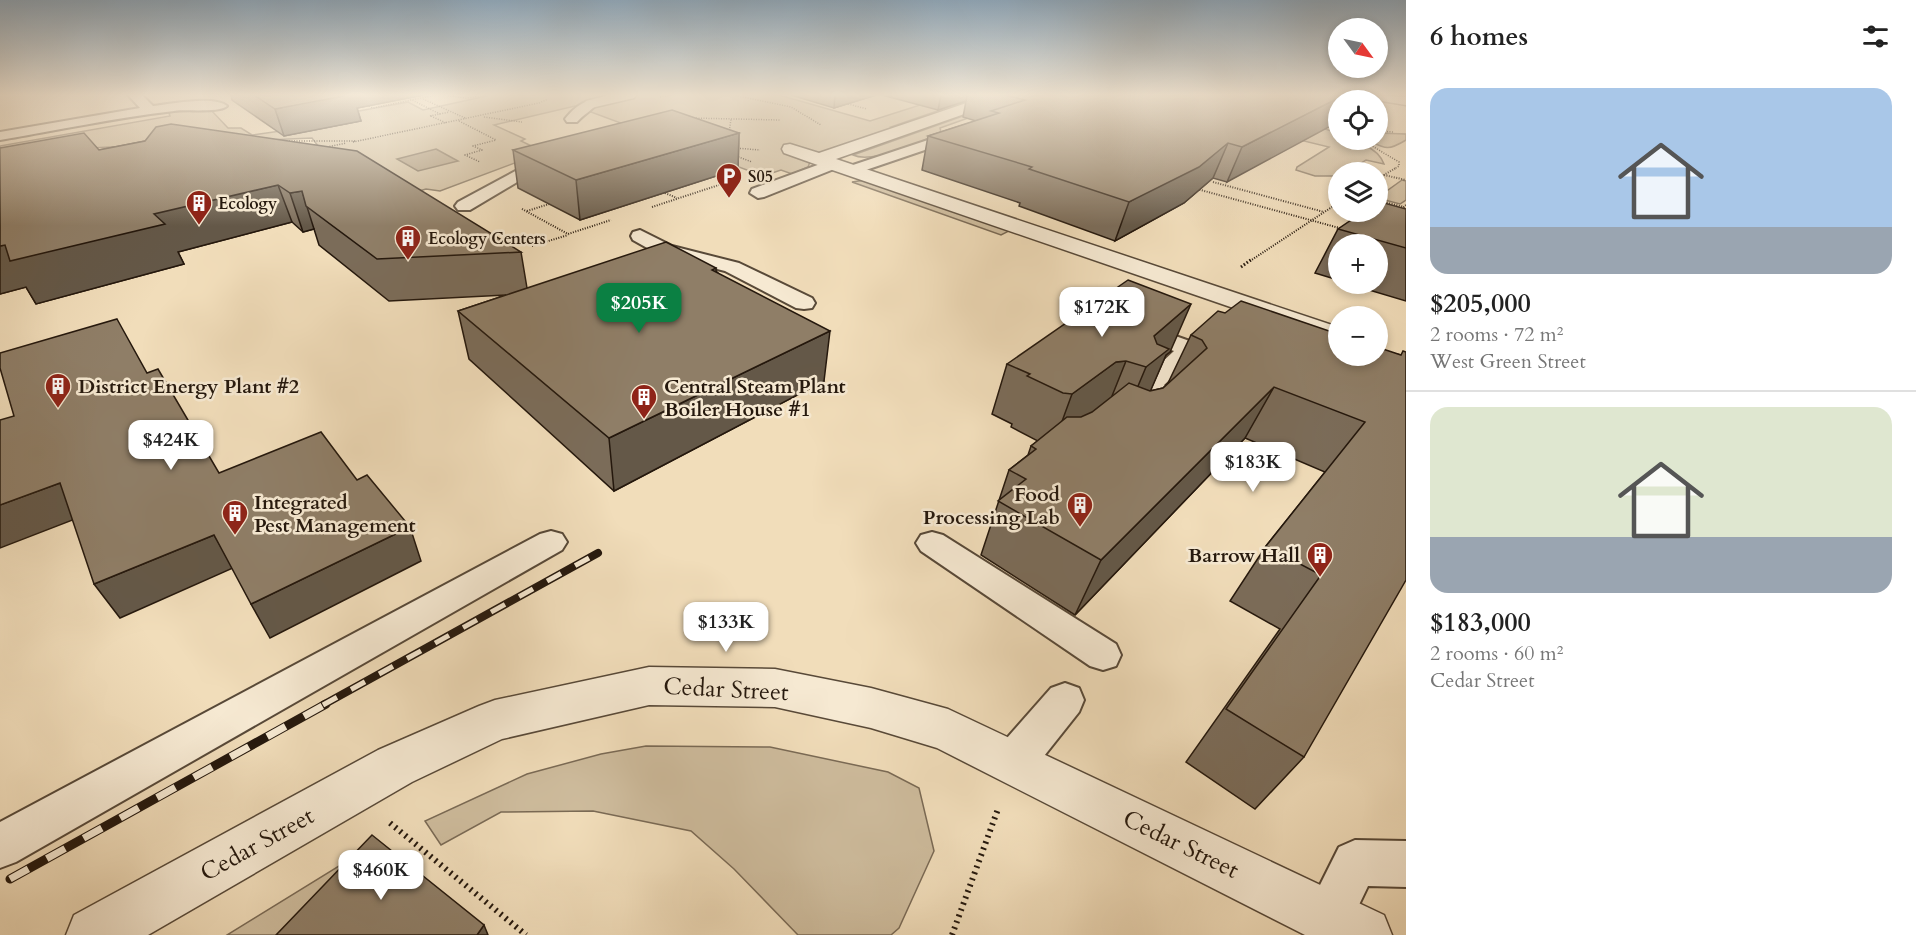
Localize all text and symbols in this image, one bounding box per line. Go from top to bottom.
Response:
north arrow [1328,18,1388,78]
map controls [1328,18,1388,366]
text: 6 homes [1430,19,1528,54]
icon: filters [1859,20,1892,53]
button: locate [1328,90,1388,150]
icon: home [1607,127,1715,235]
parking icon: S05 [714,161,744,199]
button: layers [1328,162,1388,222]
place label: S05 [748,166,773,188]
building icon: Ecology [184,188,214,226]
place label: Ecology [218,193,277,215]
building icon: Ecology Centers [393,223,423,261]
place label: Ecology Centers [428,228,546,250]
button: + [1328,234,1388,294]
pin: $205K [597,283,681,334]
text: $205,000 [1430,286,1531,321]
pin: $172K [1060,287,1144,338]
text: $205K [610,289,668,316]
text: $172K [1073,293,1131,320]
button: − [1328,306,1388,366]
text: 2 rooms · 72 m² [1430,321,1563,348]
text: West Green Street [1430,348,1586,375]
building icon: District Energy Plant #2 [43,371,73,409]
place label: District Energy Plant #2 [78,373,299,400]
place label: Central Steam Plant Boiler House #1 [664,373,846,423]
building icon: Central Steam Plant Boiler House #1 [629,382,659,420]
pin: $424K [129,420,213,471]
text: $424K [142,426,200,453]
pin: $183K [1211,442,1295,493]
icon: home [1607,446,1715,554]
text: $183K [1224,448,1282,475]
place label: Food Processing Lab [923,481,1061,531]
place label: Integrated Pest Management [254,489,415,539]
building icon: Food Processing Lab [1065,490,1095,528]
building icon: Integrated Pest Management [220,498,250,536]
building icon: Barrow Hall [1305,540,1335,578]
place label: Barrow Hall [1188,542,1300,569]
pin: $133K [684,602,768,653]
text: $183,000 [1430,605,1531,640]
text: $133K [697,608,755,635]
text: 2 rooms · 60 m² [1430,640,1563,667]
text: Cedar Street [1430,667,1534,694]
street label: Cedar Street [663,670,790,709]
street label: Cedar Street [194,799,320,889]
street label: Cedar Street [1117,802,1245,887]
pin: $460K [339,850,423,901]
text: $460K [352,856,410,883]

